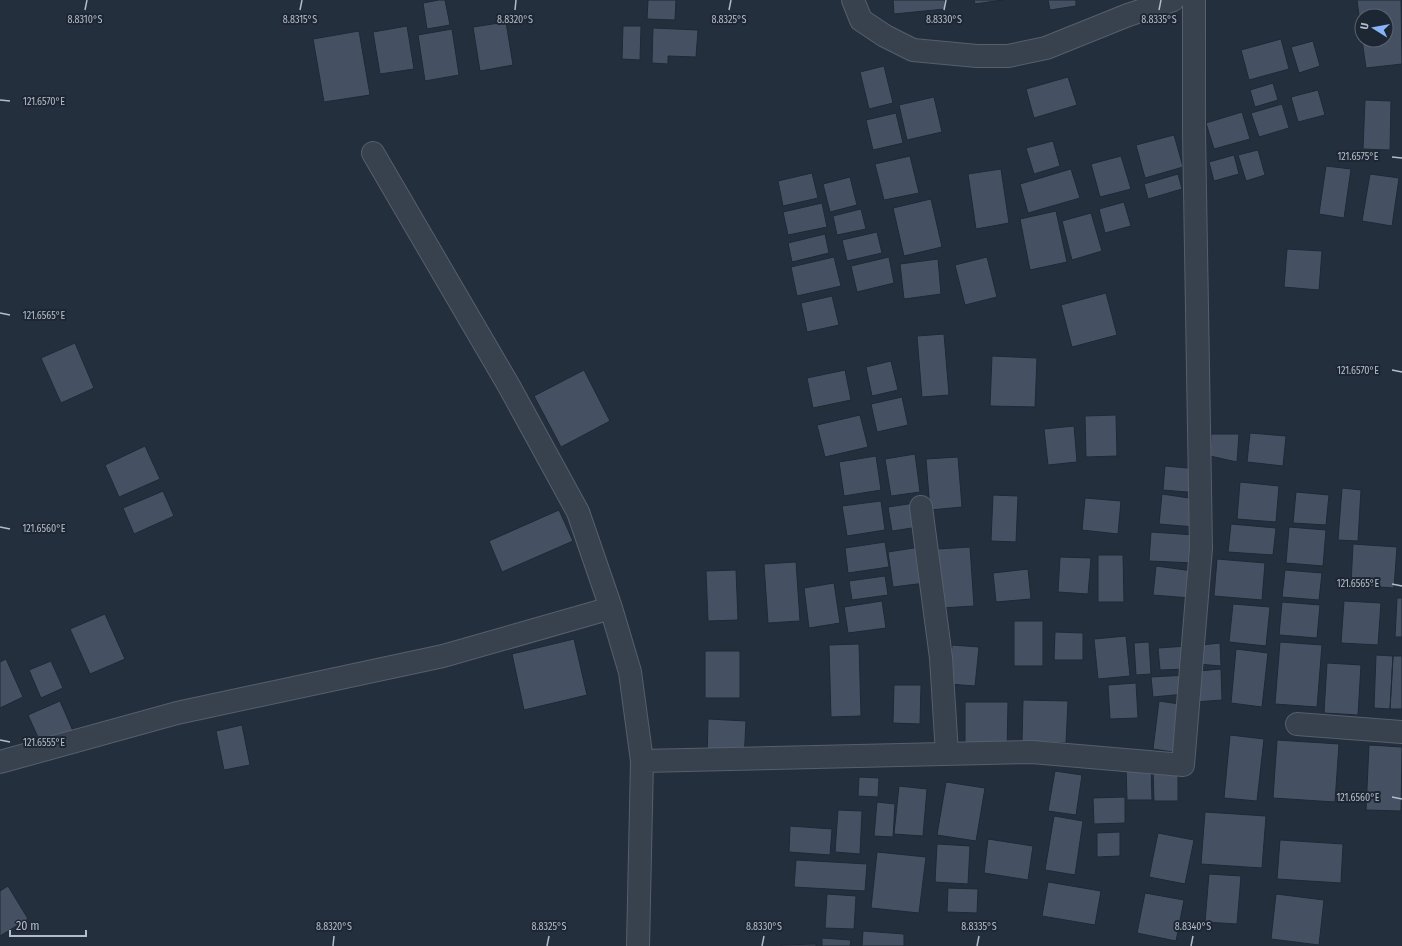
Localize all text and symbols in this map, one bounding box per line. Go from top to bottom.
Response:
north arrow [1354,8,1394,48]
text: 8.8310°S [67,14,103,26]
text: 8.8315°S [283,14,317,26]
text: 8.8320°S [497,14,533,26]
text: 8.8325°S [711,14,747,26]
text: 8.8330°S [926,14,962,26]
text: 8.8335°S [1141,14,1177,26]
text: U [1358,22,1372,31]
text: 121.6570°E [23,96,65,108]
text: 121.6575°E [1337,151,1379,163]
text: 121.6565°E [23,310,65,322]
text: 121.6570°E [1337,365,1379,377]
text: 121.6560°E [22,523,66,535]
text: 121.6565°E [1337,578,1379,590]
text: 121.6555°E [23,737,65,749]
text: 121.6560°E [1336,792,1380,804]
scale bar [10,912,86,938]
text: 20 m [16,919,40,933]
text: 8.8320°S [316,921,352,933]
text: 8.8325°S [531,921,567,933]
text: 8.8330°S [746,921,782,933]
text: 8.8335°S [961,921,997,933]
text: 8.8340°S [1175,921,1211,933]

